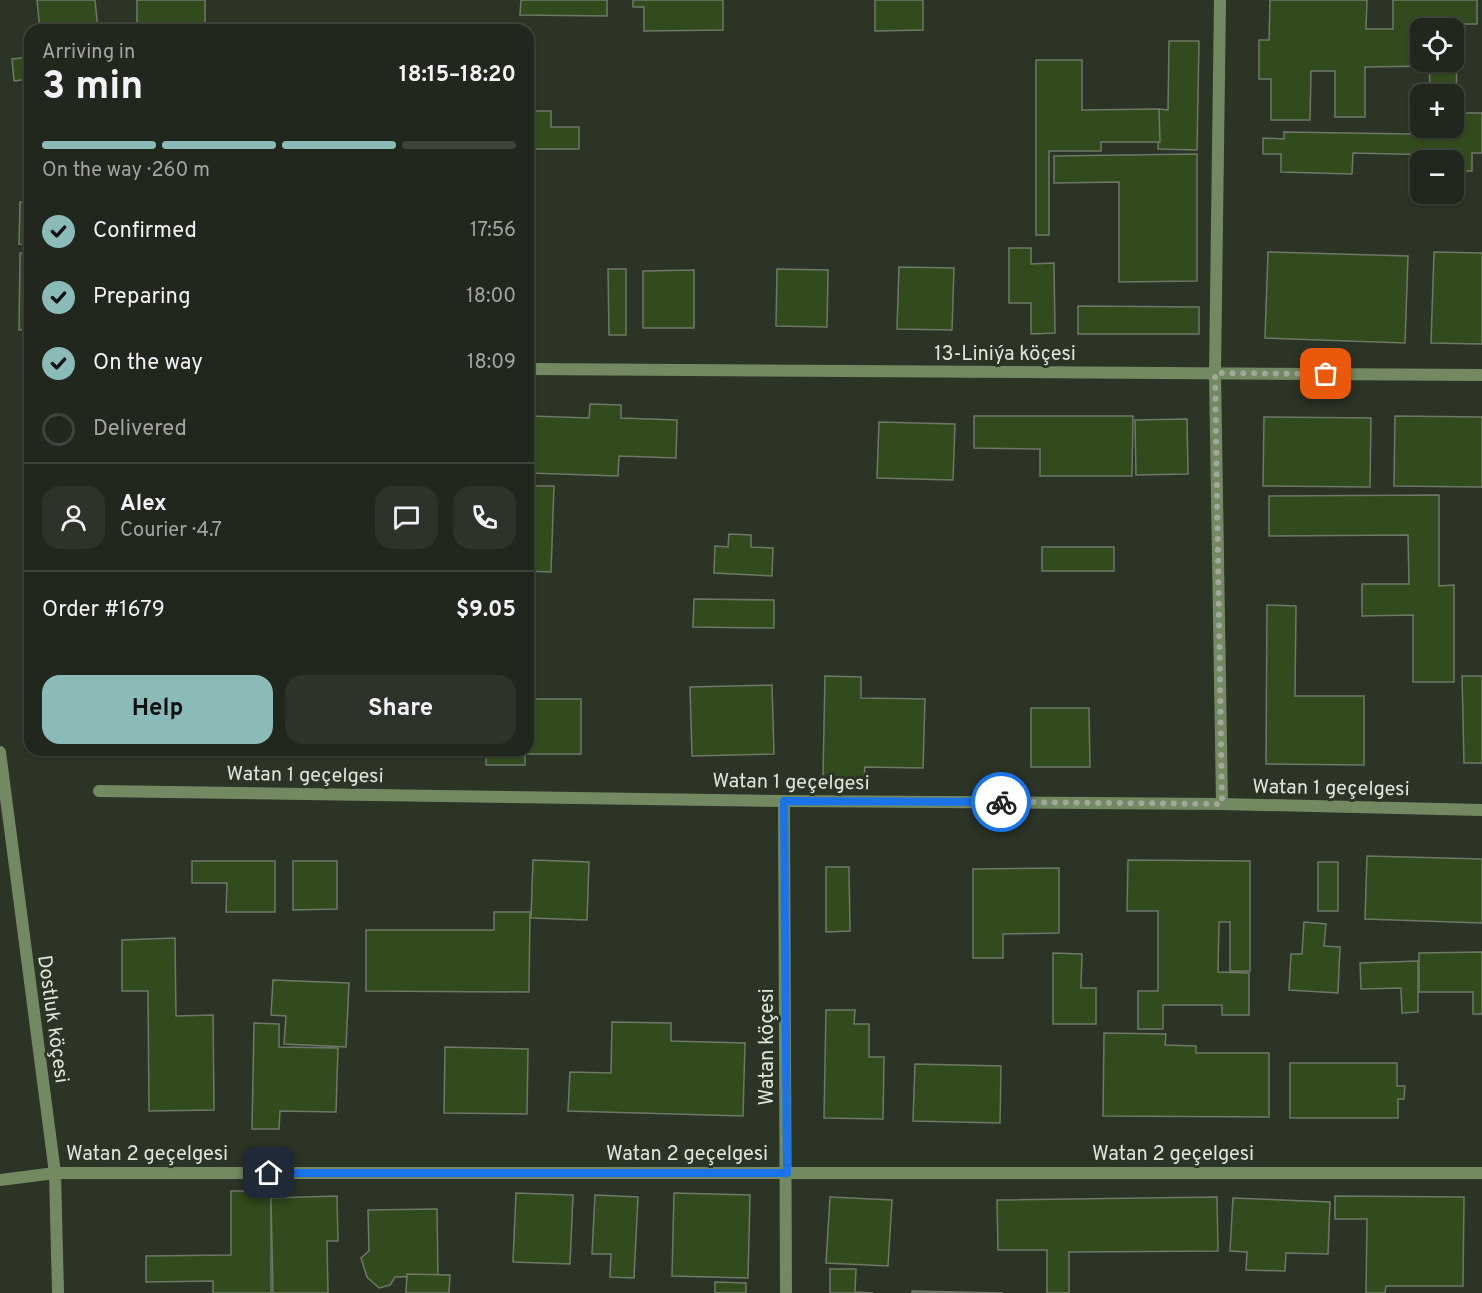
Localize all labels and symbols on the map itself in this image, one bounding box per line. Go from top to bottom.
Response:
street label: 13-Liniýa köçesi [934,342,1076,368]
pin [1300,348,1351,399]
street label: Watan 1 geçelgesi [226,762,384,790]
street label: Watan 1 geçelgesi [712,769,870,797]
courier [971,772,1031,832]
street label: Watan 1 geçelgesi [1252,775,1410,803]
street label: Dostluk köçesi [30,954,74,1085]
street label: Watan köçesi [755,988,781,1106]
street label: Watan 2 geçelgesi [66,1142,228,1168]
street label: Watan 2 geçelgesi [606,1142,768,1168]
street label: Watan 2 geçelgesi [1092,1142,1254,1168]
pin [243,1147,294,1198]

